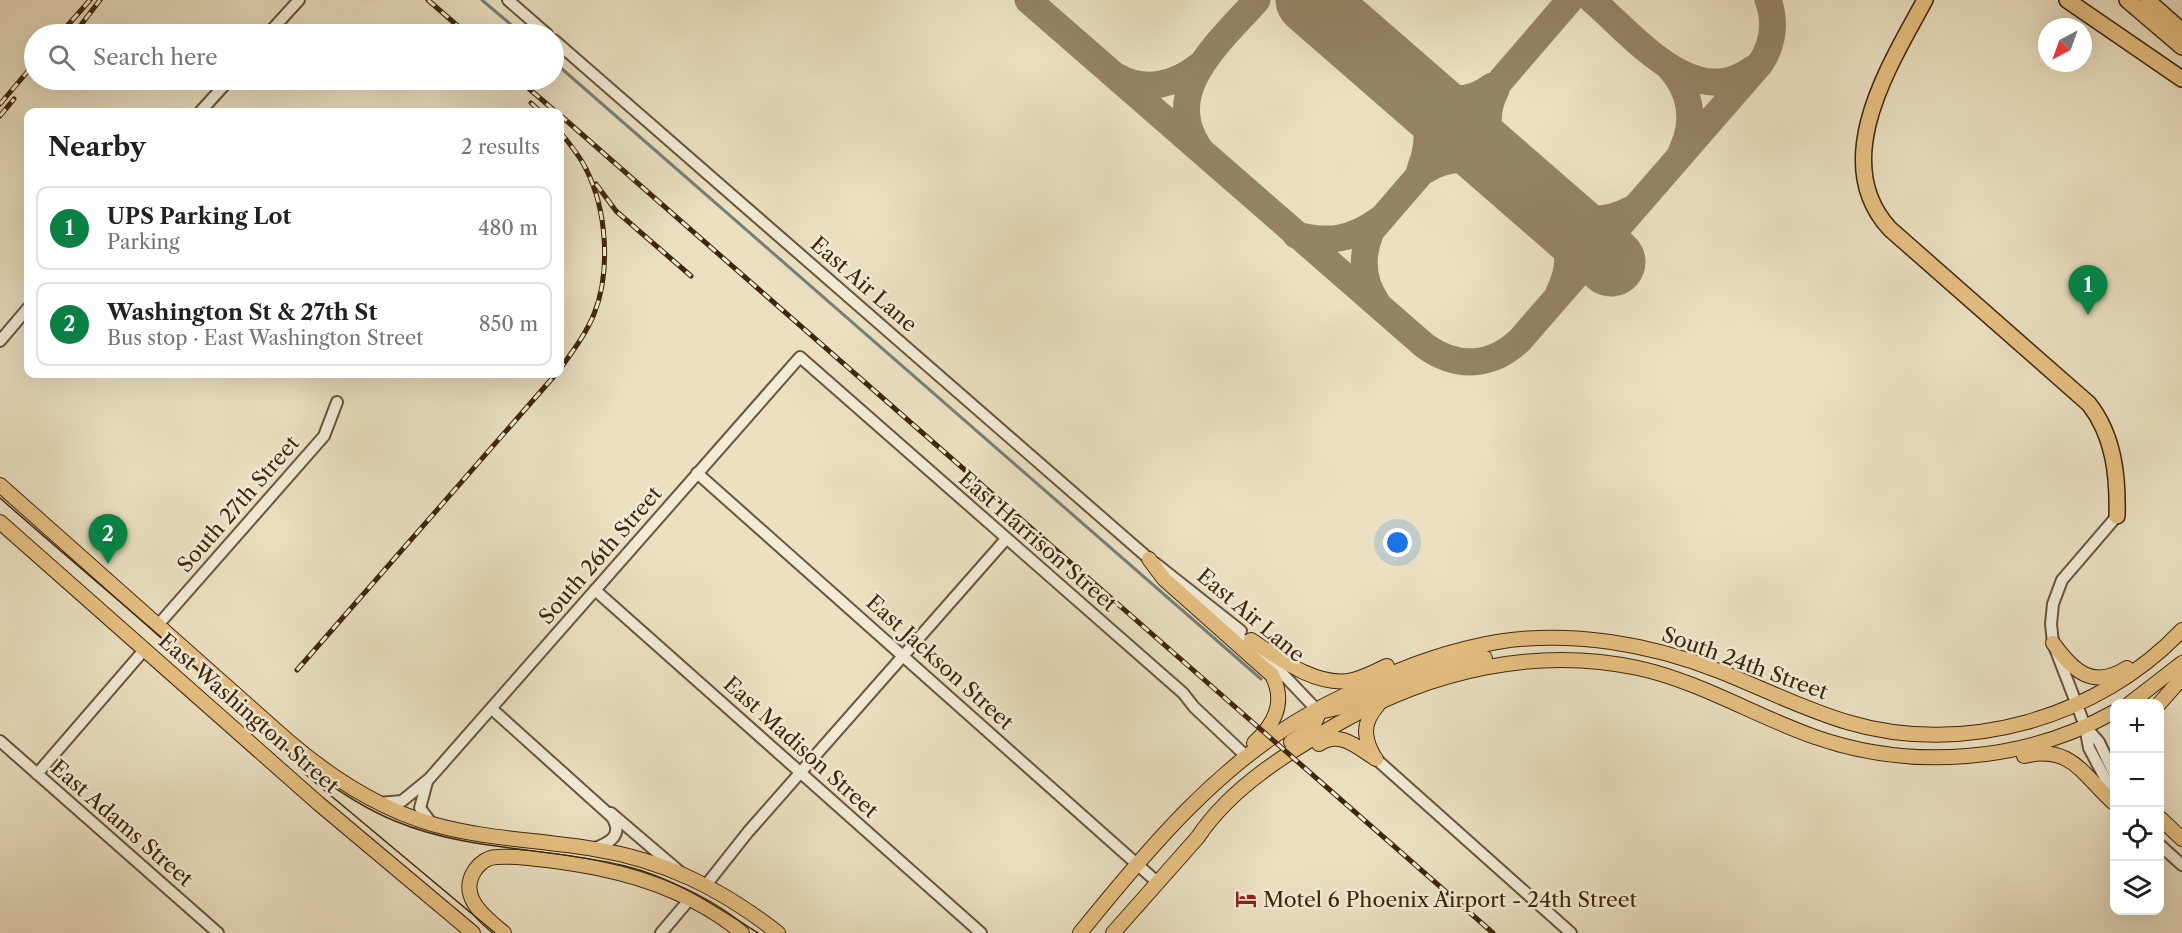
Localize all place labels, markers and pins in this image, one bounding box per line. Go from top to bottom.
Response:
pin: 1 [2068,266,2108,315]
pin: 2 [88,514,128,564]
hotel icon: Motel 6 Phoenix Airport - 24th Street [1234,887,1258,911]
place label: Motel 6 Phoenix Airport - 24th Street [1263,887,1638,912]

